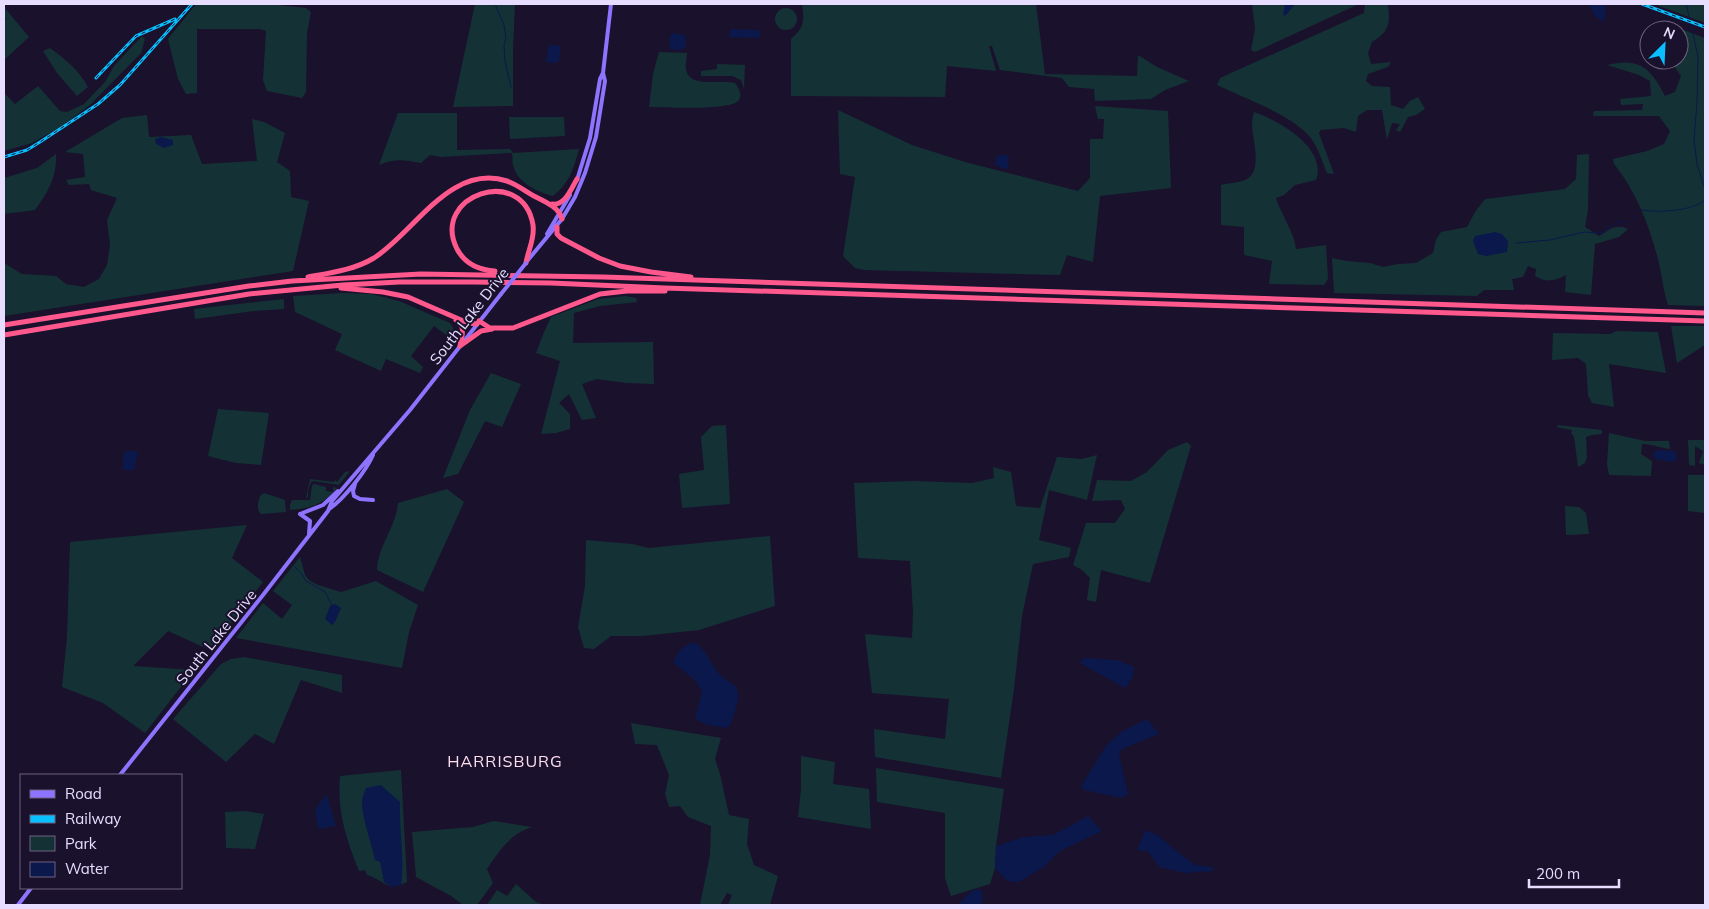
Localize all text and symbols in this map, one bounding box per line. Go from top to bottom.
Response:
north arrow [1639,20,1689,70]
text: N [1661,23,1678,43]
street label: South Lake Drive [425,264,513,368]
street label: South Lake Drive [172,585,260,689]
district label: HARRISBURG [447,751,563,771]
legend [20,774,182,889]
text: Road [65,784,102,803]
text: Railway [65,809,121,828]
text: Park [65,834,97,853]
scale bar [1529,856,1619,888]
text: Water [65,859,109,878]
text: 200 m [1536,864,1580,883]

